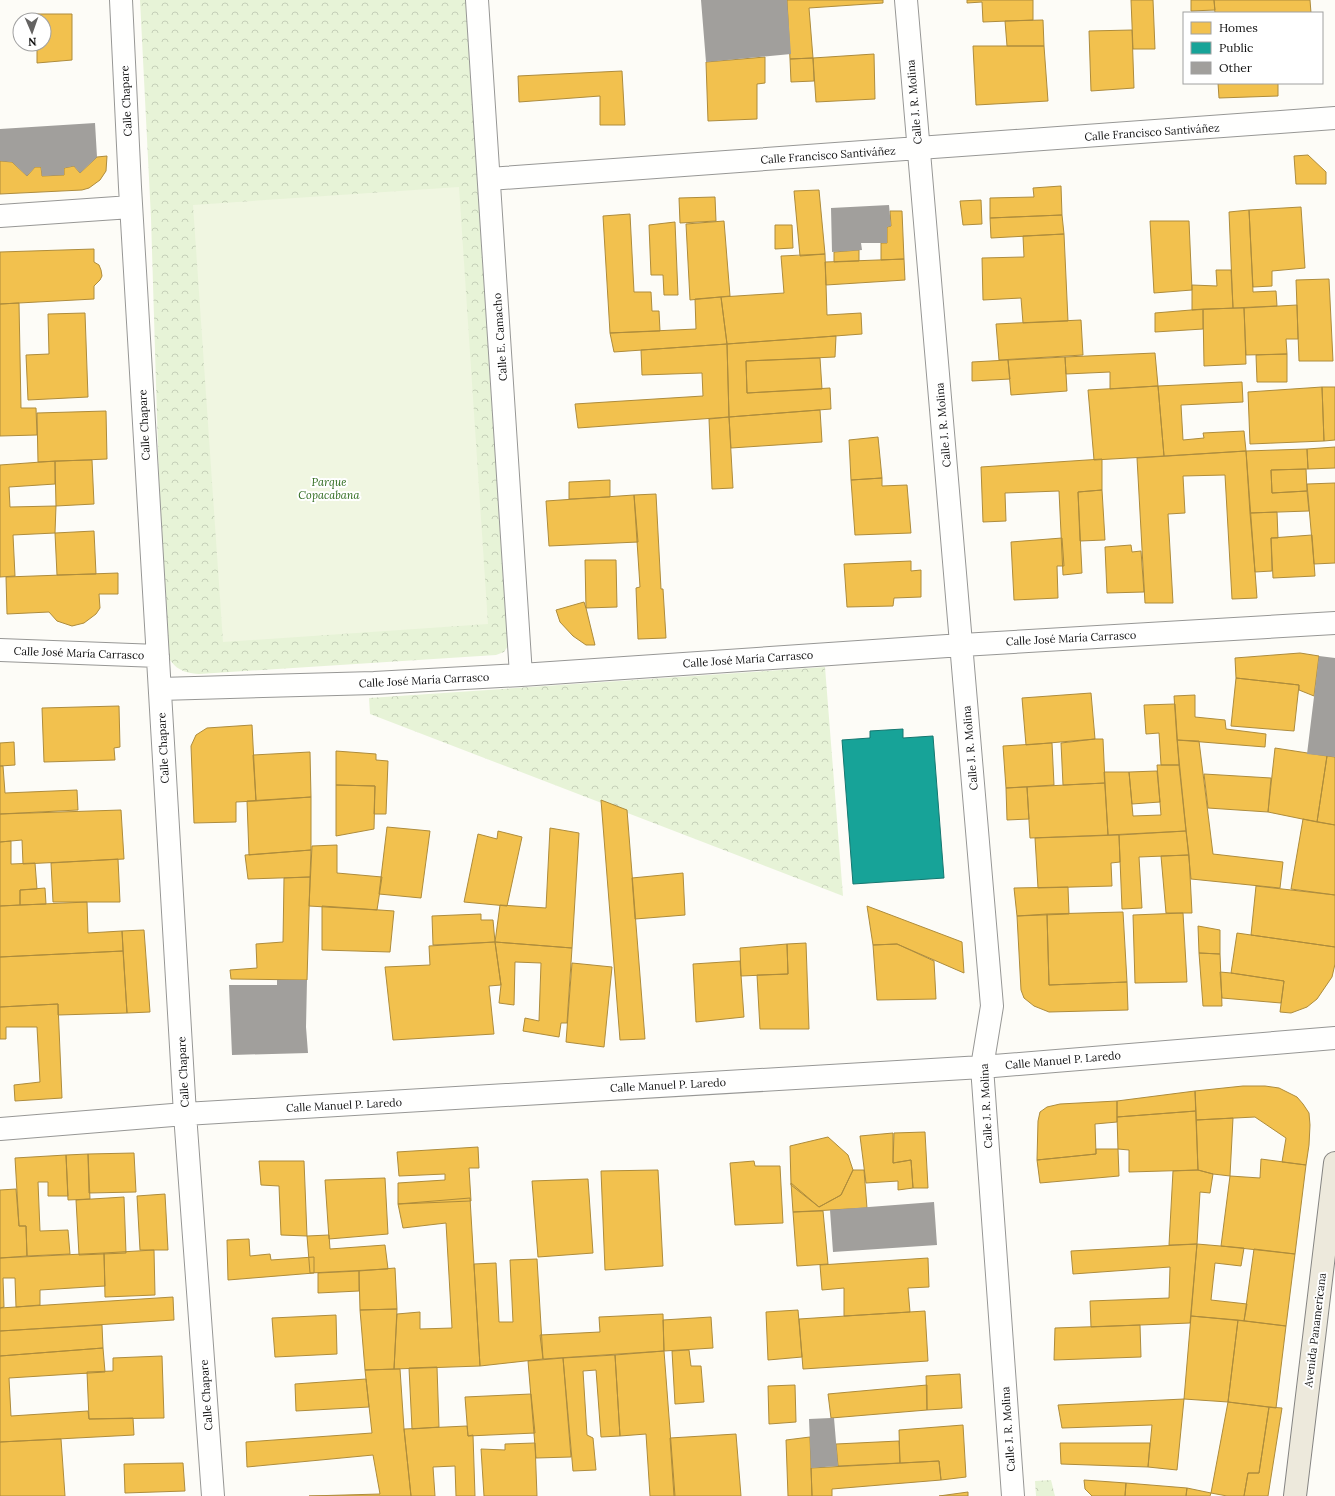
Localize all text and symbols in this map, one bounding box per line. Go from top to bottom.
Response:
north arrow [12,12,52,52]
legend [1183,12,1323,84]
text: Homes [1219,20,1258,35]
text: N [27,35,37,49]
text: Public [1219,40,1253,55]
street label: Calle J. R. Molina [903,59,925,145]
text: Other [1219,60,1253,75]
street label: Calle Chapare [117,65,135,137]
street label: Calle Francisco Santiváñez [1084,120,1220,144]
street label: Calle Francisco Santiváñez [760,143,896,167]
street label: Calle E. Camacho [490,292,510,382]
street label: Calle J. R. Molina [932,382,954,468]
street label: Calle Chapare [135,389,153,461]
park label: Parque Copacabana [298,475,361,502]
street label: Calle José María Carrasco [1005,628,1137,648]
street label: Calle José María Carrasco [13,644,145,662]
street label: Calle José María Carrasco [682,647,814,671]
street label: Calle José María Carrasco [358,670,490,690]
street label: Calle J. R. Molina [959,705,981,791]
street label: Calle Chapare [154,712,172,784]
street label: Calle Chapare [174,1036,192,1108]
street label: Calle Manuel P. Laredo [1004,1048,1122,1072]
street label: Calle J. R. Molina [977,1063,995,1149]
street label: Calle Manuel P. Laredo [610,1075,726,1095]
street label: Calle Manuel P. Laredo [286,1095,402,1115]
street label: Avenida Panamericana [1301,1272,1329,1389]
street label: Calle Chapare [197,1359,215,1431]
street label: Calle J. R. Molina [998,1386,1018,1472]

